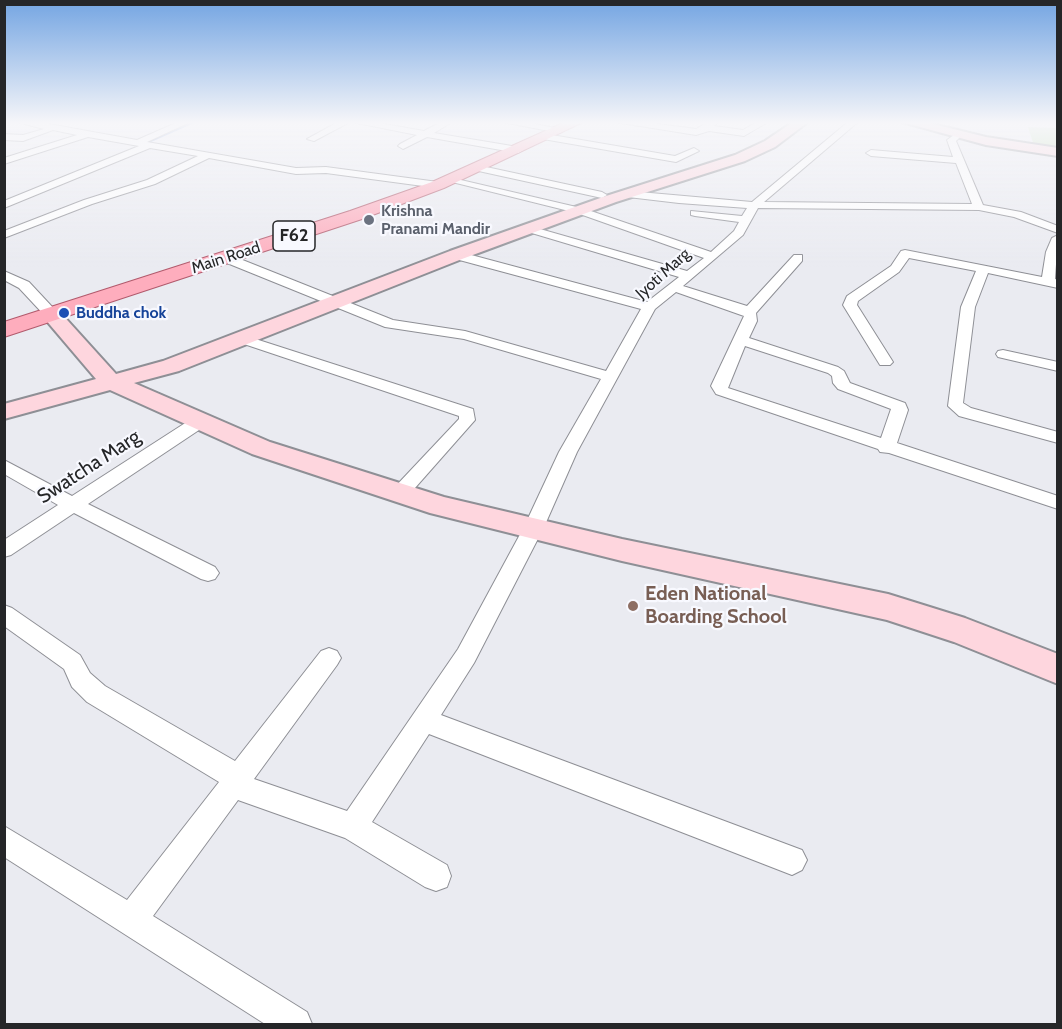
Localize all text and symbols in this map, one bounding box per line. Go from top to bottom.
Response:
place label: Krishna Pranami Mandir [381,201,490,239]
marker: Krishna Pranami Mandir [362,213,376,227]
road number: F62 [273,221,315,251]
street label: Main Road [189,238,263,278]
street label: Jyoti Marg [632,245,694,303]
place label: Buddha chok [76,303,166,323]
marker: Buddha chok [57,306,71,320]
street label: Swatcha Marg [33,425,145,509]
place label: Eden National Boarding School [645,582,787,629]
marker: Eden National Boarding School [626,599,640,613]

